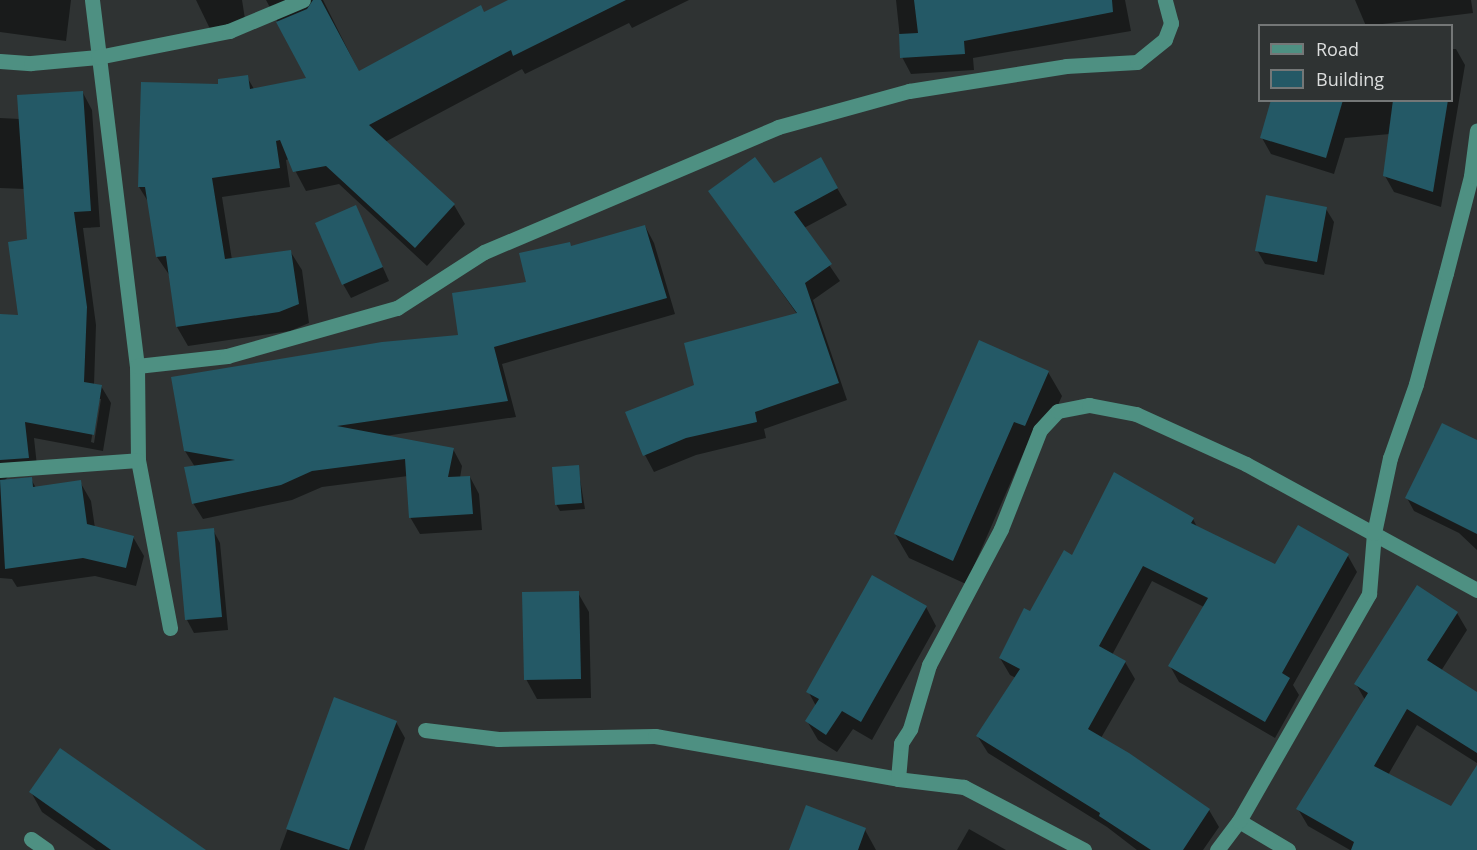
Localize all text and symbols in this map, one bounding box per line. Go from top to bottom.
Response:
legend [1258,24,1453,102]
text: Road [1316,37,1359,61]
text: Building [1316,67,1384,91]

